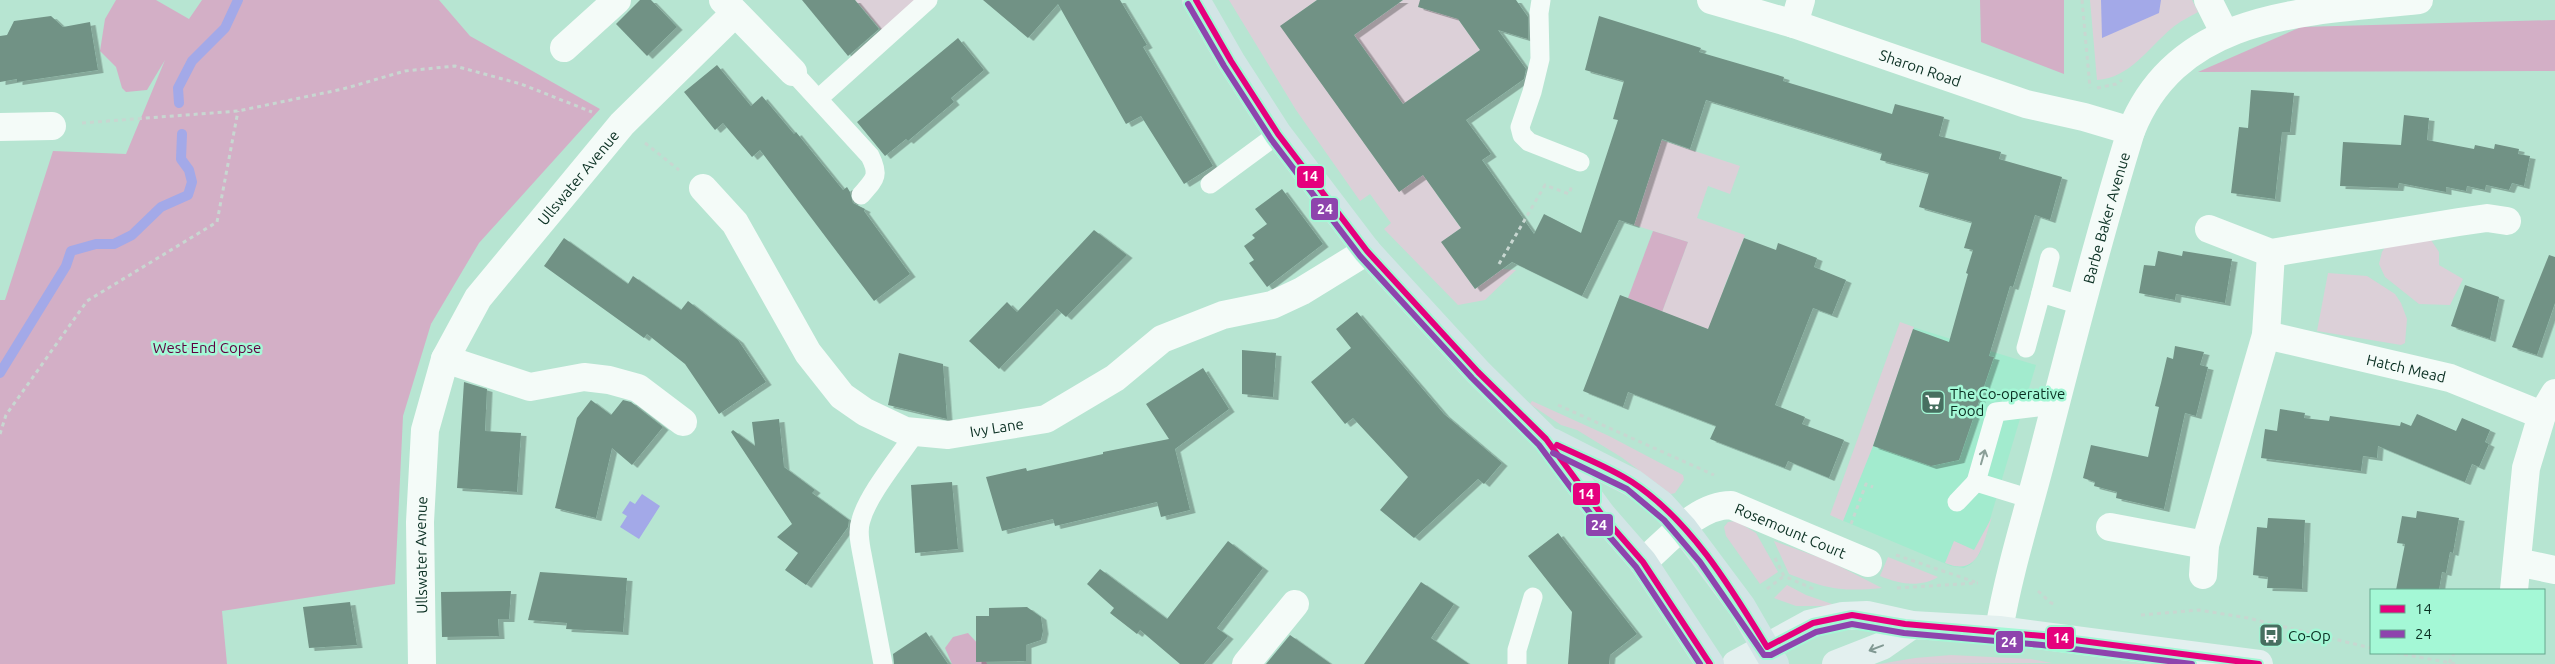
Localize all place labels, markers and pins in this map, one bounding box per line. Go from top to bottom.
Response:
place label: The Co-operative Food [1950,385,2065,419]
supermarket icon: The Co-operative Food [1920,389,1946,415]
bus stop icon: Co-Op [2258,622,2284,648]
place label: Co-Op [2288,627,2331,644]

